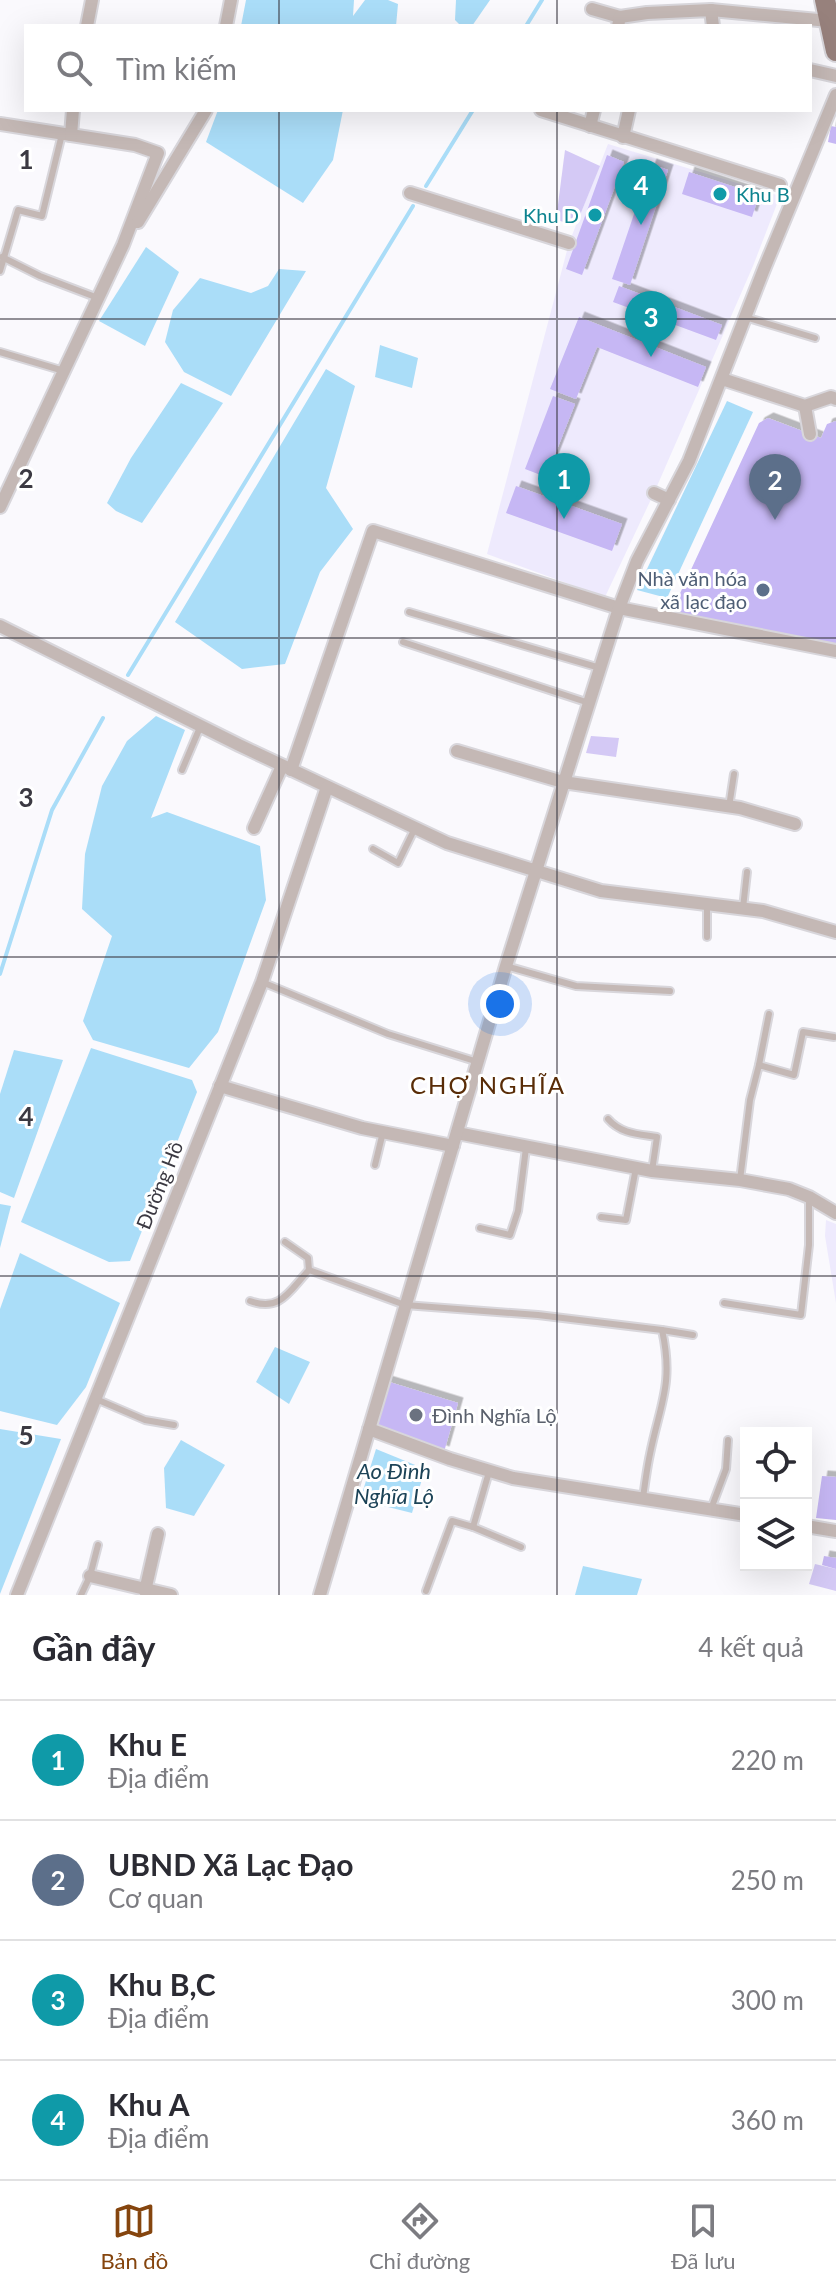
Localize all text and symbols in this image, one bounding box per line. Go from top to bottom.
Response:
search box [24,24,812,112]
icon: search [52,46,96,90]
text: Tìm kiếm [116,50,237,86]
text: 1 [18,143,34,175]
pin: 4 [615,159,667,225]
place label: Khu B [736,182,790,206]
marker: Khu B [711,185,729,203]
place label: Khu D [523,203,579,227]
marker: Khu D [586,206,604,224]
pin: 3 [625,291,677,357]
pin: 1 [538,453,590,519]
pin: 2 [749,454,801,520]
text: 2 [18,462,34,494]
place label: Nhà văn hóa xã lạc đạo [637,566,747,613]
marker: Nhà văn hóa xã lạc đạo [754,581,772,599]
text: 3 [18,781,34,813]
your location [480,984,520,1024]
district label: CHỢ NGHĨA [410,1070,566,1099]
text: 4 [18,1100,34,1132]
street label: Đường Hồ [130,1137,188,1233]
place label: Đình Nghĩa Lộ [432,1403,557,1427]
marker: Đình Nghĩa Lộ [407,1406,425,1424]
text: 5 [18,1419,34,1451]
map controls [740,1427,812,1571]
button: locate [740,1427,812,1499]
water label: Ao Đình Nghĩa Lộ [354,1457,434,1509]
button: layers [740,1499,812,1571]
text: Gần đây [32,1627,155,1668]
text: 4 kết quả [698,1631,804,1663]
text: Khu E [108,1726,187,1762]
text: 1 [50,1744,66,1776]
text: 220 m [731,1744,804,1776]
text: Địa điểm [108,1762,209,1794]
text: UBND Xã Lạc Đạo [108,1846,353,1882]
text: 2 [50,1864,66,1896]
text: 250 m [731,1864,804,1896]
text: Cơ quan [108,1882,203,1914]
text: Khu B,C [108,1966,216,2002]
text: 3 [50,1984,66,2016]
text: 300 m [731,1984,804,2016]
text: Địa điểm [108,2002,209,2034]
text: Khu A [108,2086,190,2122]
text: 4 [50,2104,66,2136]
text: 360 m [731,2104,804,2136]
text: Địa điểm [108,2122,209,2154]
tab: Bản đồ [100,2199,168,2274]
tab: Chỉ đường [369,2199,470,2274]
tab: Đã lưu [671,2199,736,2274]

